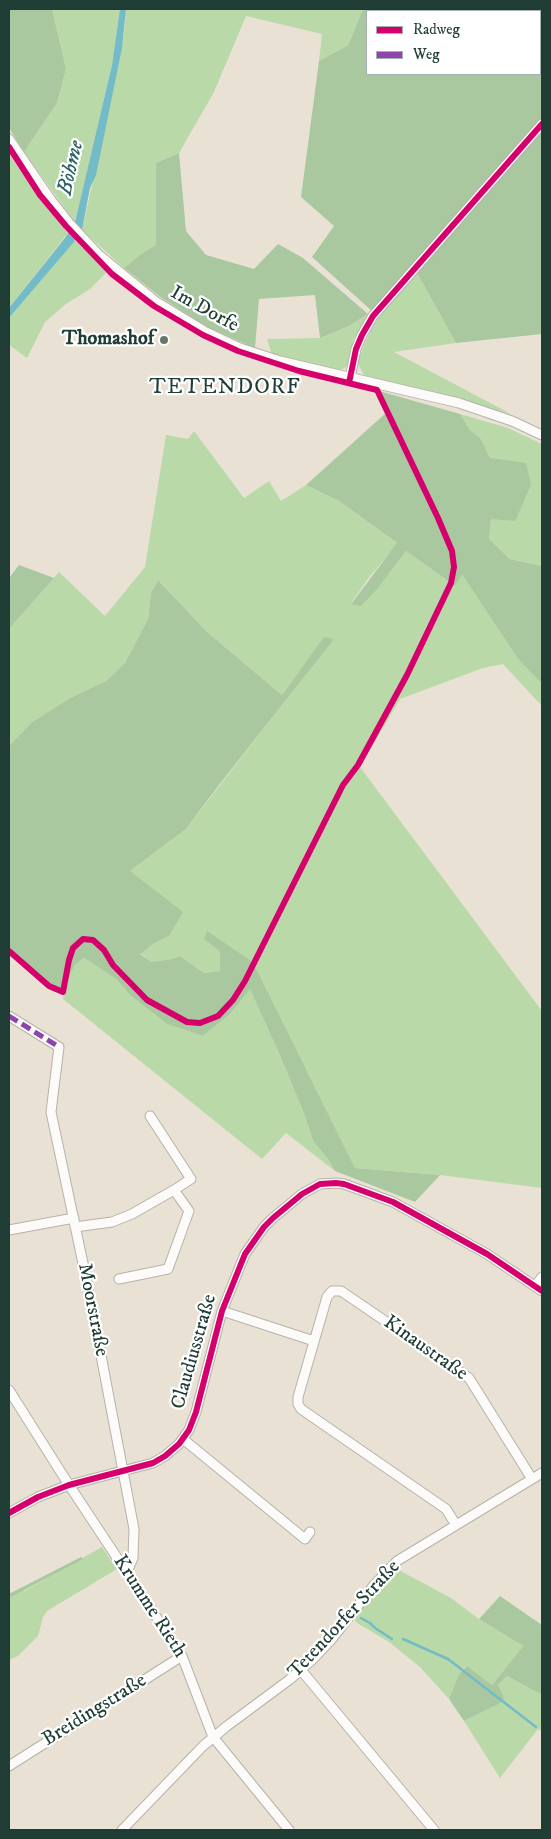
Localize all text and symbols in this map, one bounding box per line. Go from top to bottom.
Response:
legend [366,10,541,75]
text: Radweg [413,20,460,39]
text: Weg [413,45,440,64]
water label: Böhme [54,138,90,198]
street label: Im Dorfe [166,282,242,338]
place label: Thomashof [62,328,154,352]
marker: Thomashof [158,334,170,346]
district label: TETENDORF [148,375,302,401]
street label: Moorstraße [71,1261,113,1359]
street label: Claudiusstraße [167,1292,223,1412]
street label: Kinaustraße [378,1311,472,1387]
street label: Krumme Rieth [107,1551,191,1663]
street label: Tetendorfer Straße [284,1556,406,1684]
street label: Breidingstraße [39,1670,151,1752]

